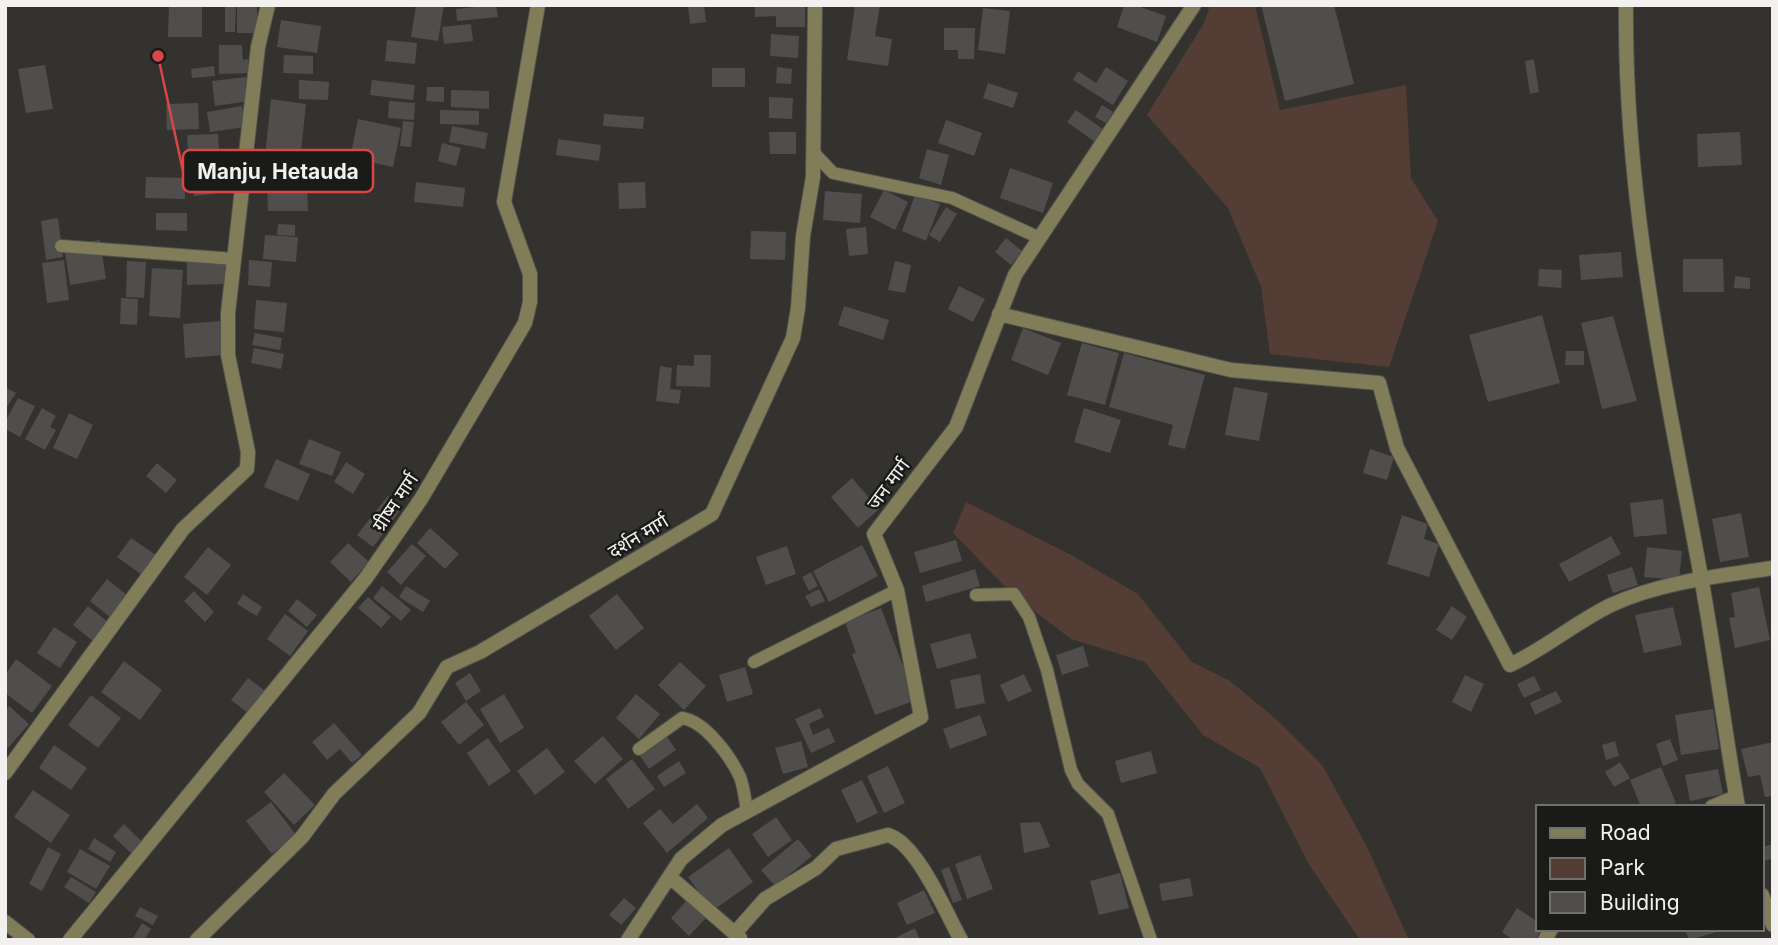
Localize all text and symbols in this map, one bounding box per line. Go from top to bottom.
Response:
callout: Manju, Hetauda [183,150,373,192]
text: Manju, Hetauda [197,159,359,184]
street label: जन मार्ग [862,454,915,514]
street label: ग्रीष्म मार्ग [368,468,424,536]
street label: दर्शन मार्ग [604,509,673,563]
legend [1536,805,1764,931]
text: Road [1600,820,1651,845]
text: Park [1600,855,1645,880]
text: Building [1600,890,1680,915]

